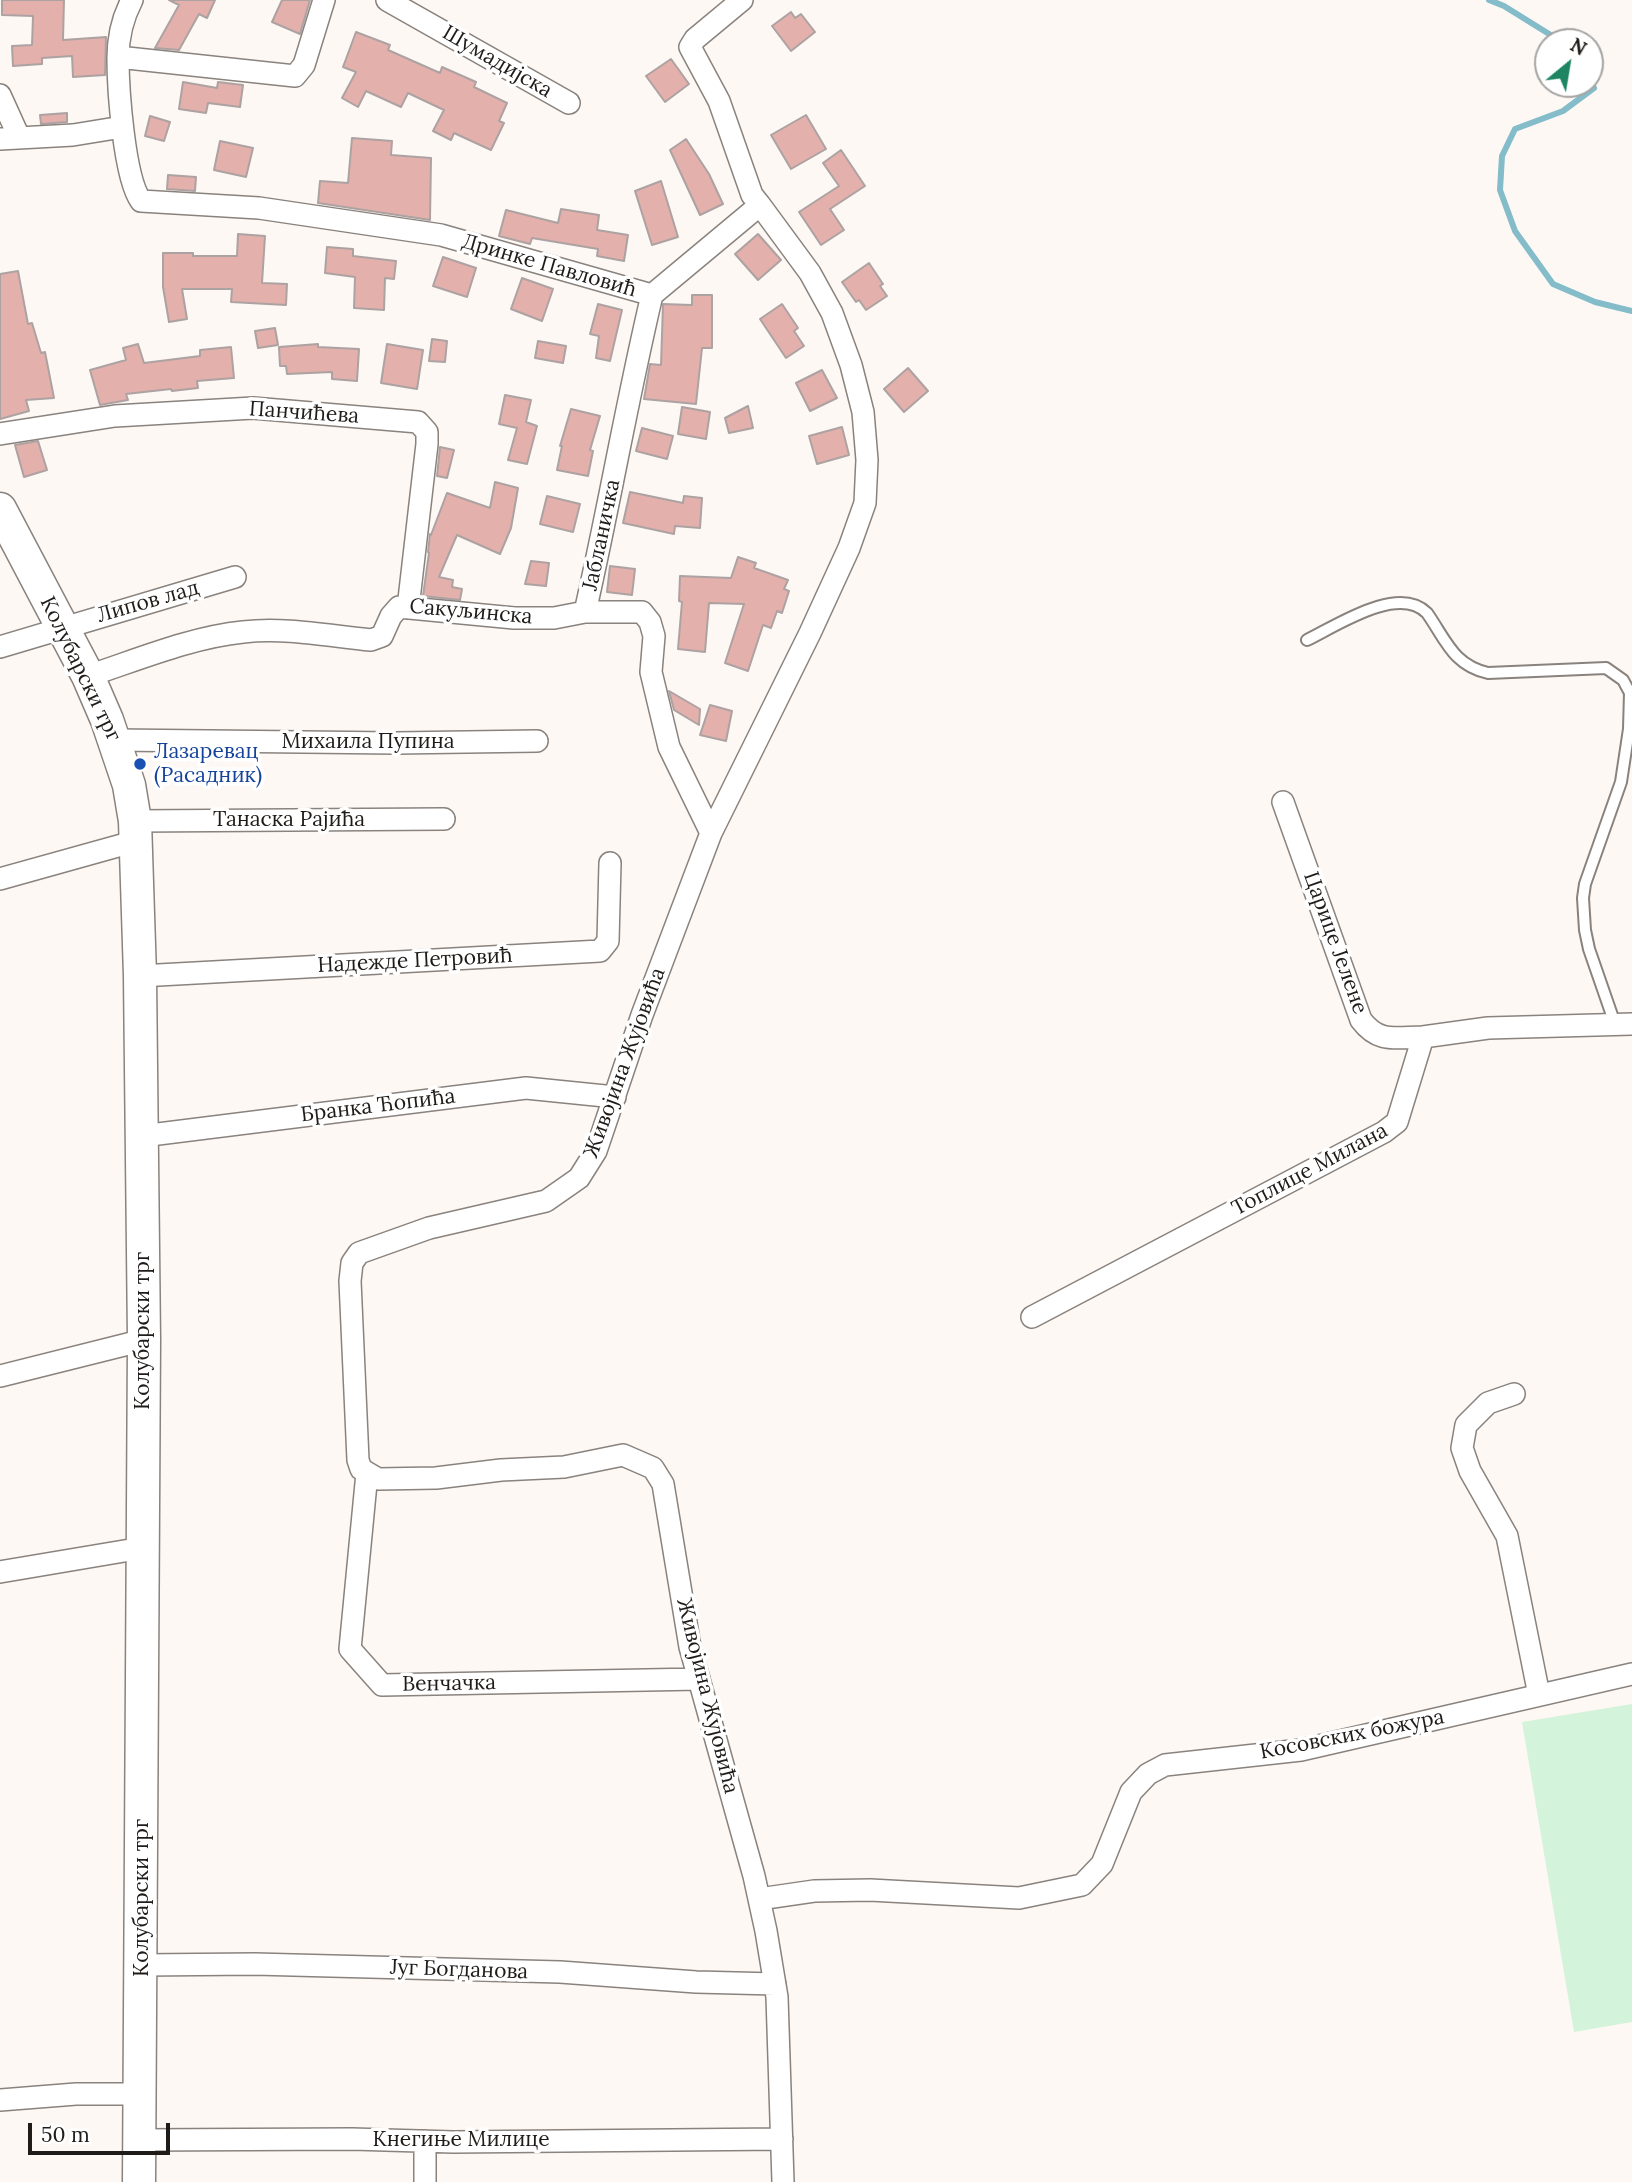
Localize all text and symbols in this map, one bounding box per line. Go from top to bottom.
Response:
street label: Шумадијска [438,20,556,104]
north arrow [1534,28,1604,98]
text: N [1566,32,1591,61]
street label: Дринке Павловић [459,229,639,303]
street label: Панчићева [248,397,360,429]
street label: Јабланичка [578,477,626,593]
street label: Липов лад [94,575,202,629]
street label: Колубарски трг [34,593,126,745]
street label: Сакуљинска [409,594,533,630]
street label: Михаила Пупина [281,729,455,755]
place label: Лазаревац (Расадник) [154,739,262,789]
marker: Лазаревац (Расадник) [132,756,148,772]
street label: Танаска Рајића [213,807,365,833]
street label: Царице Јелене [1298,868,1372,1018]
street label: Надежде Петровић [317,943,513,979]
street label: Живојина Жујовића [579,964,671,1162]
street label: Бранка Ћопића [299,1084,457,1128]
street label: Топлице Милана [1228,1118,1392,1222]
street label: Колубарски трг [130,1252,156,1410]
street label: Живојина Жујовића [670,1596,744,1796]
street label: Венчачка [402,1671,496,1697]
street label: Косовских божура [1258,1705,1446,1765]
street label: Колубарски трг [129,1819,155,1977]
street label: Југ Богданова [389,1955,529,1985]
scale bar [32,2108,173,2152]
text: 50 m [41,2121,90,2148]
street label: Кнегиње Милице [372,2127,550,2153]

